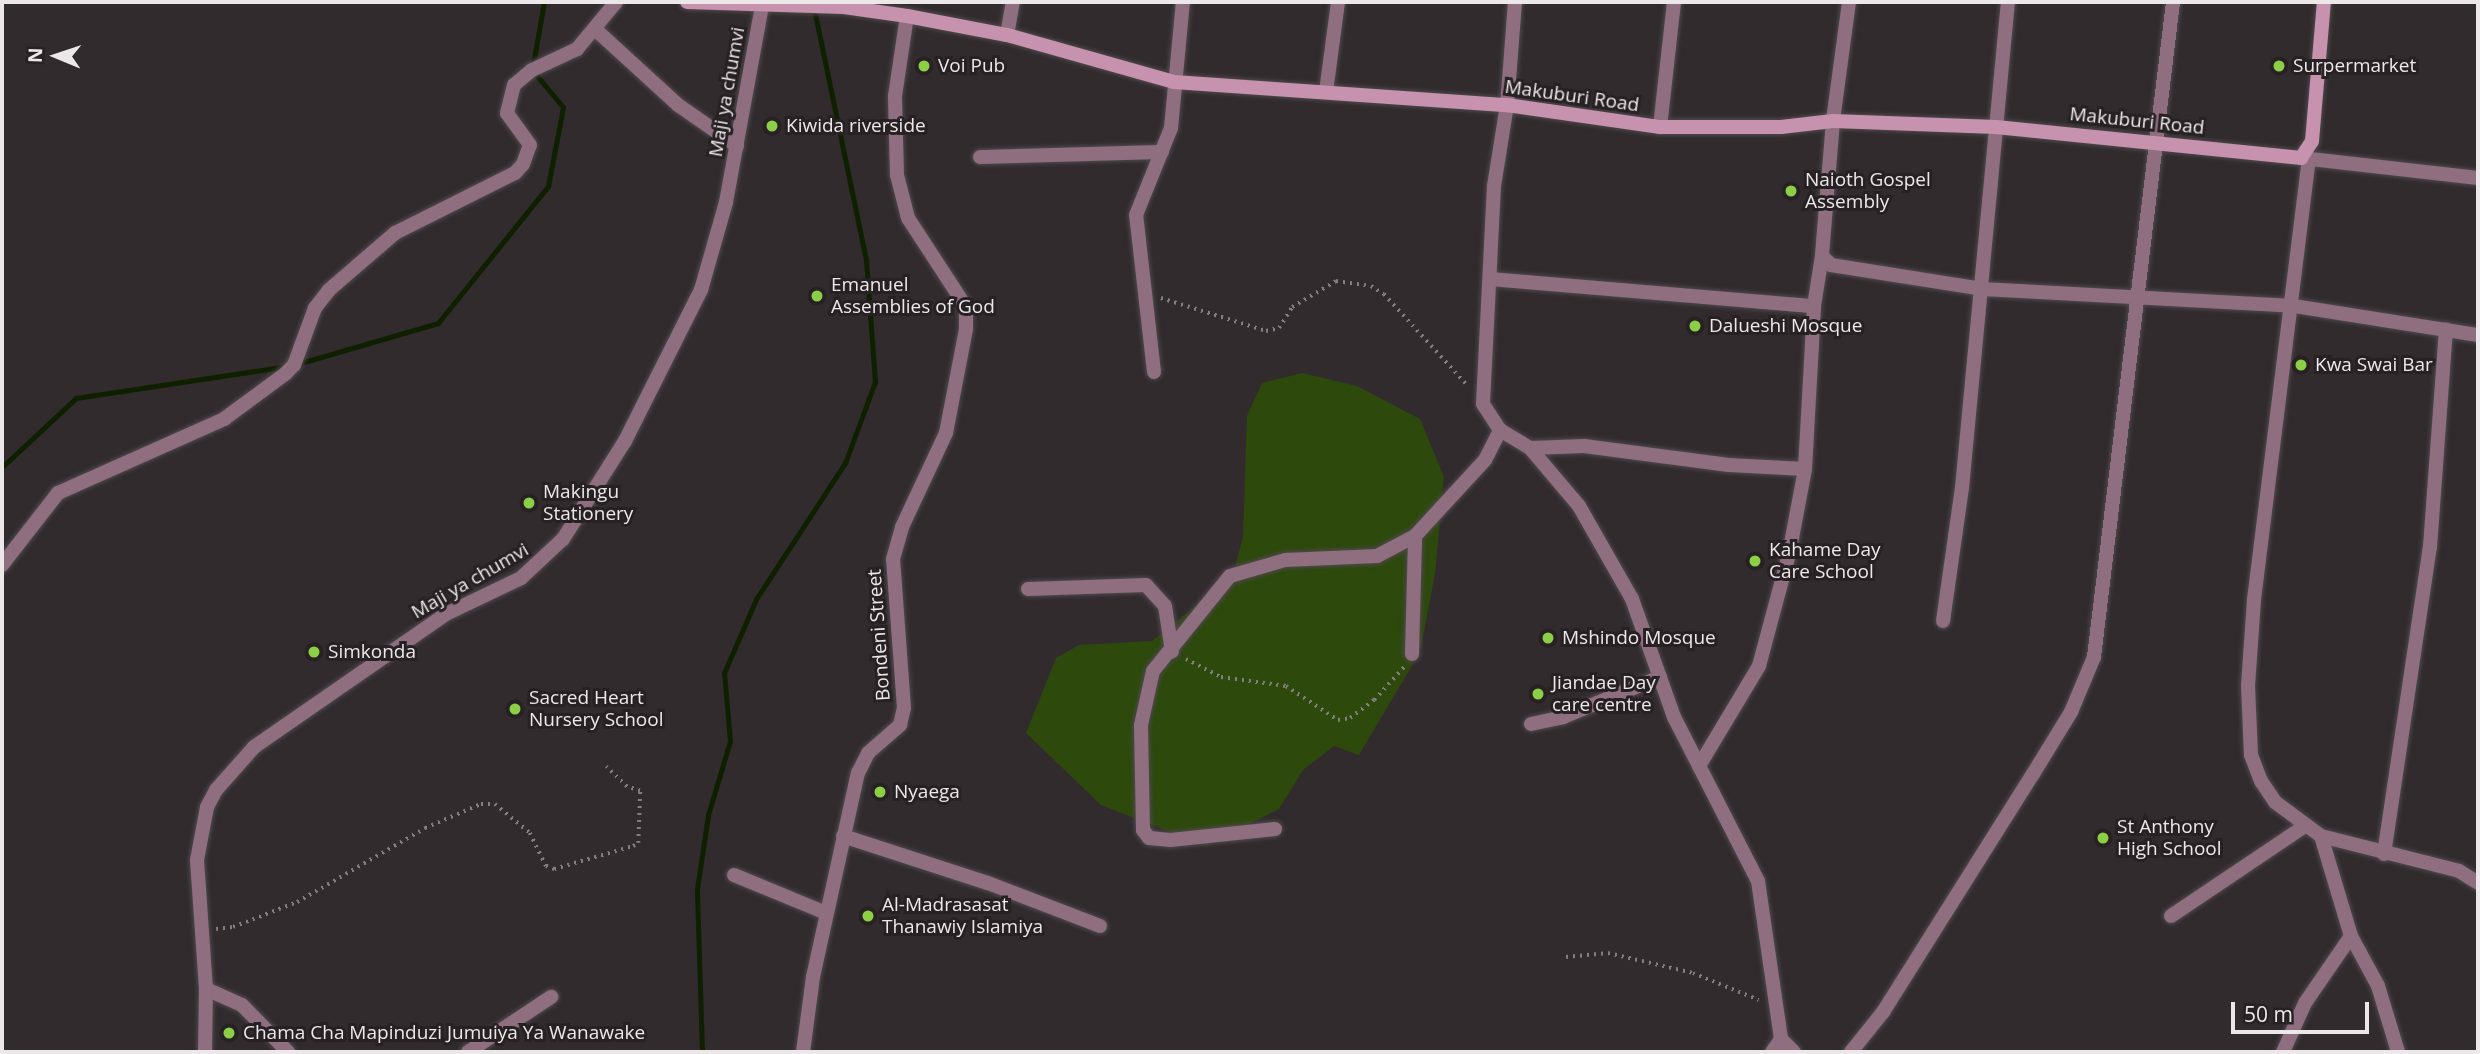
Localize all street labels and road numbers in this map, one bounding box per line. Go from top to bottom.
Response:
street label: Maji ya chumvi [704,25,750,159]
street label: Makuburi Road [1503,75,1641,117]
street label: Makuburi Road [2068,103,2206,139]
street label: Maji ya chumvi [407,538,533,624]
street label: Bondeni Street [863,568,895,702]

